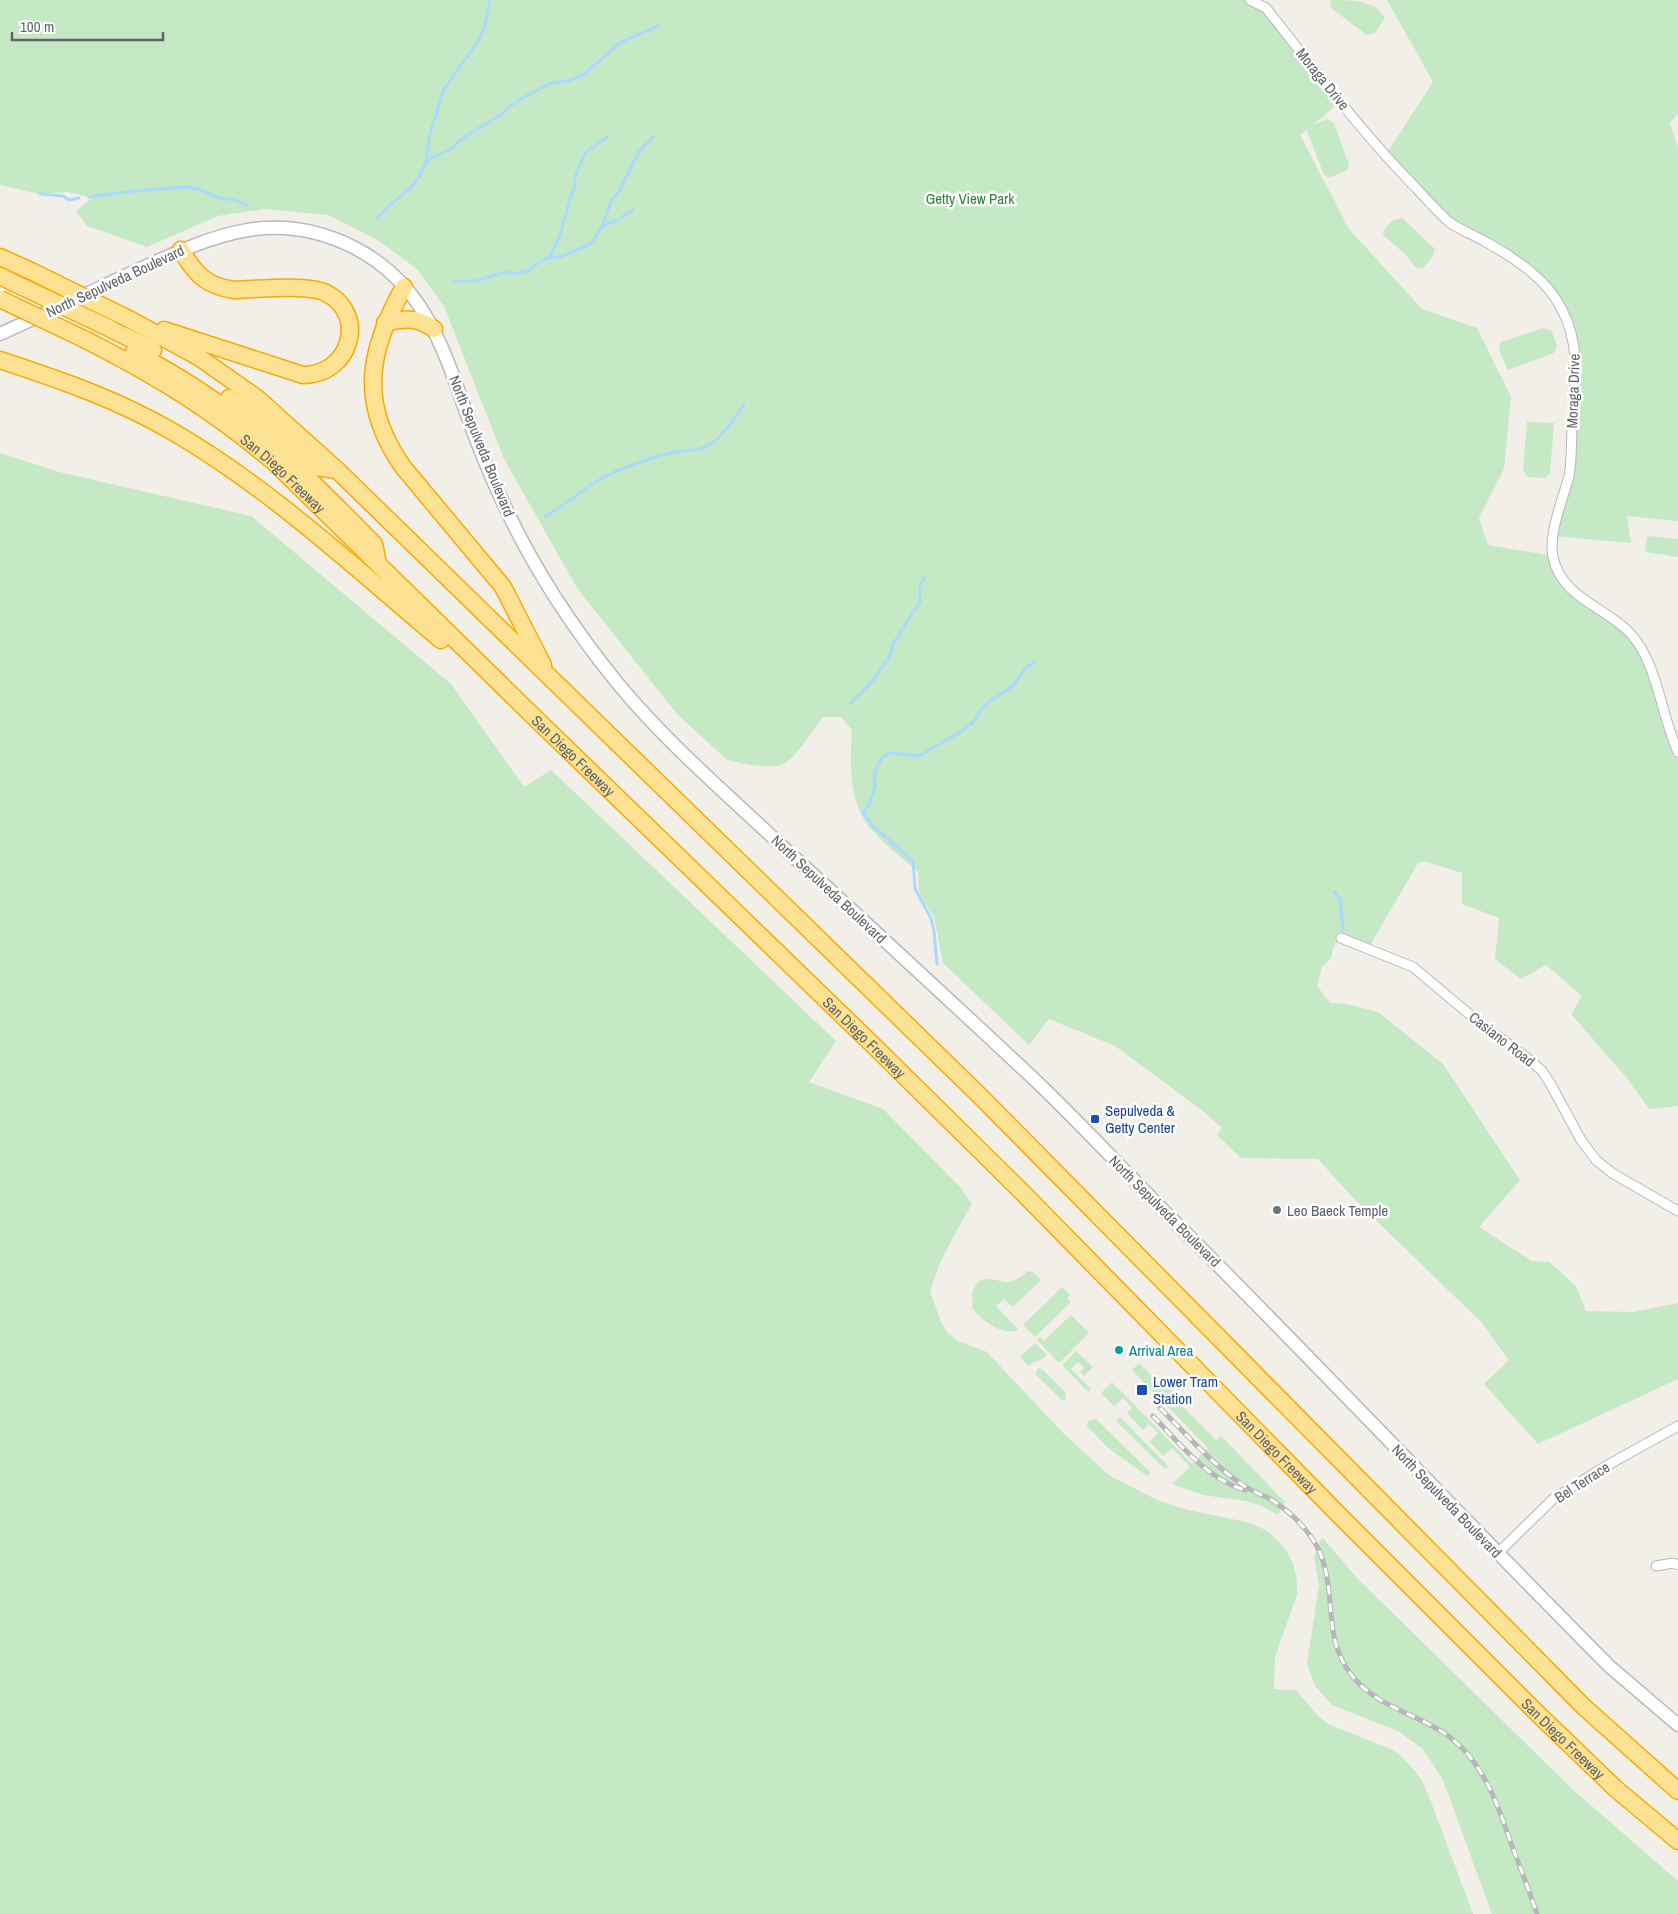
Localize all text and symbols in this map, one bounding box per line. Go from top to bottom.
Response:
scale bar [12,10,164,42]
text: 100 m [20,16,54,37]
street label: Moraga Drive [1291,43,1355,115]
park label: Getty View Park [926,188,1015,209]
street label: North Sepulveda Boulevard [42,240,188,322]
street label: Moraga Drive [1561,353,1585,429]
street label: North Sepulveda Boulevard [444,372,520,520]
street label: San Diego Freeway [236,429,331,518]
street label: San Diego Freeway [527,710,621,801]
street label: North Sepulveda Boulevard [767,830,891,948]
street label: San Diego Freeway [818,992,911,1083]
street label: Casiano Road [1465,1007,1539,1071]
place label: Sepulveda & Getty Center [1105,1100,1176,1138]
marker: Sepulveda & Getty Center [1089,1113,1101,1125]
street label: North Sepulveda Boulevard [1104,1150,1226,1272]
place label: Leo Baeck Temple [1287,1200,1388,1221]
marker: Leo Baeck Temple [1271,1204,1283,1216]
place label: Arrival Area [1128,1340,1193,1361]
marker: Arrival Area [1113,1344,1125,1356]
place label: Lower Tram Station [1153,1371,1218,1409]
marker: Lower Tram Station [1135,1383,1149,1397]
street label: San Diego Freeway [1231,1406,1323,1499]
street label: North Sepulveda Boulevard [1387,1440,1507,1562]
street label: Bel Terrace [1550,1456,1614,1508]
street label: San Diego Freeway [1517,1693,1610,1784]

